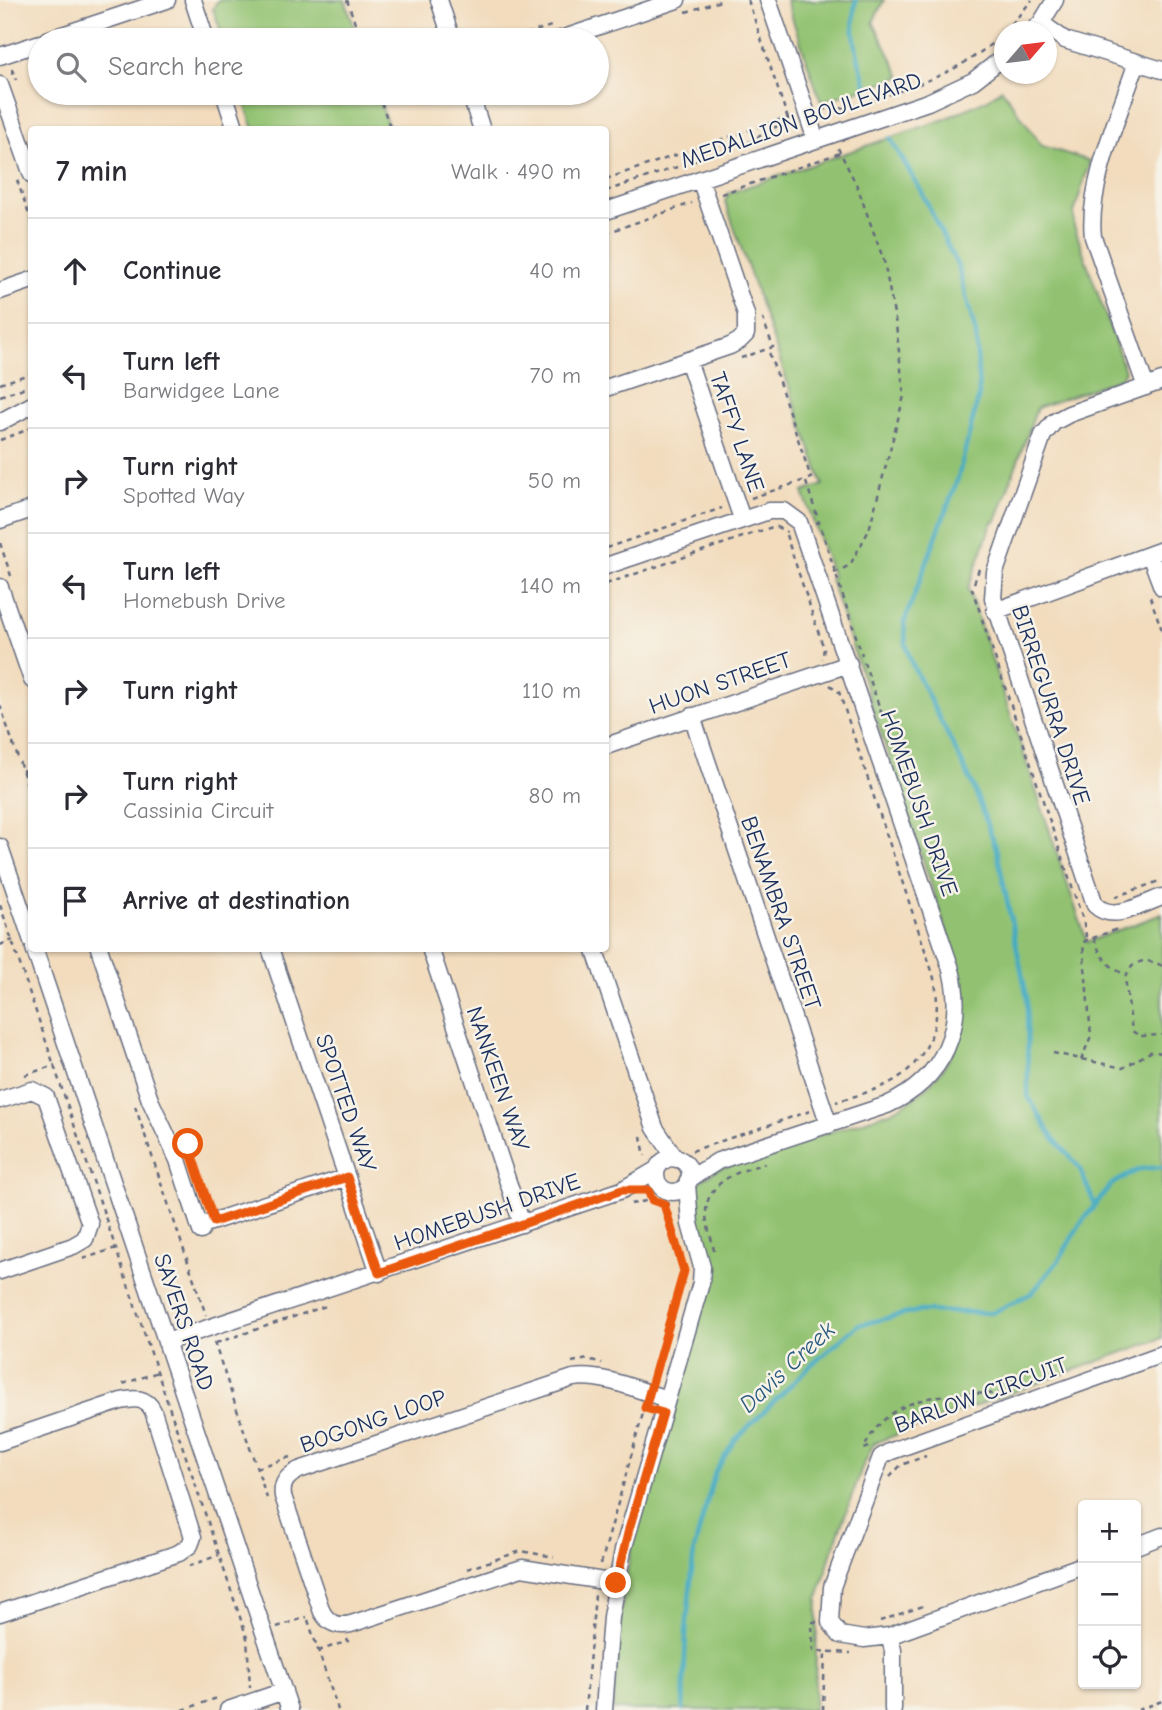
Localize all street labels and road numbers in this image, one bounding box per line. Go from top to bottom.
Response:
street label: MEDALLION BOULEVARD [677,66,925,174]
street label: TAFFY LANE [704,368,770,496]
street label: BIRREGURRA DRIVE [1006,602,1096,808]
street label: HUON STREET [646,646,794,720]
street label: HOMEBUSH DRIVE [874,706,964,900]
street label: BENAMBRA STREET [735,813,827,1013]
street label: NANKEEN WAY [461,1003,536,1155]
street label: SPOTTED WAY [310,1030,382,1176]
street label: HOMEBUSH DRIVE [390,1167,584,1257]
street label: SAYERS ROAD [148,1250,220,1394]
street label: BARLOW CIRCUIT [891,1351,1071,1439]
street label: BOGONG LOOP [296,1383,450,1459]

